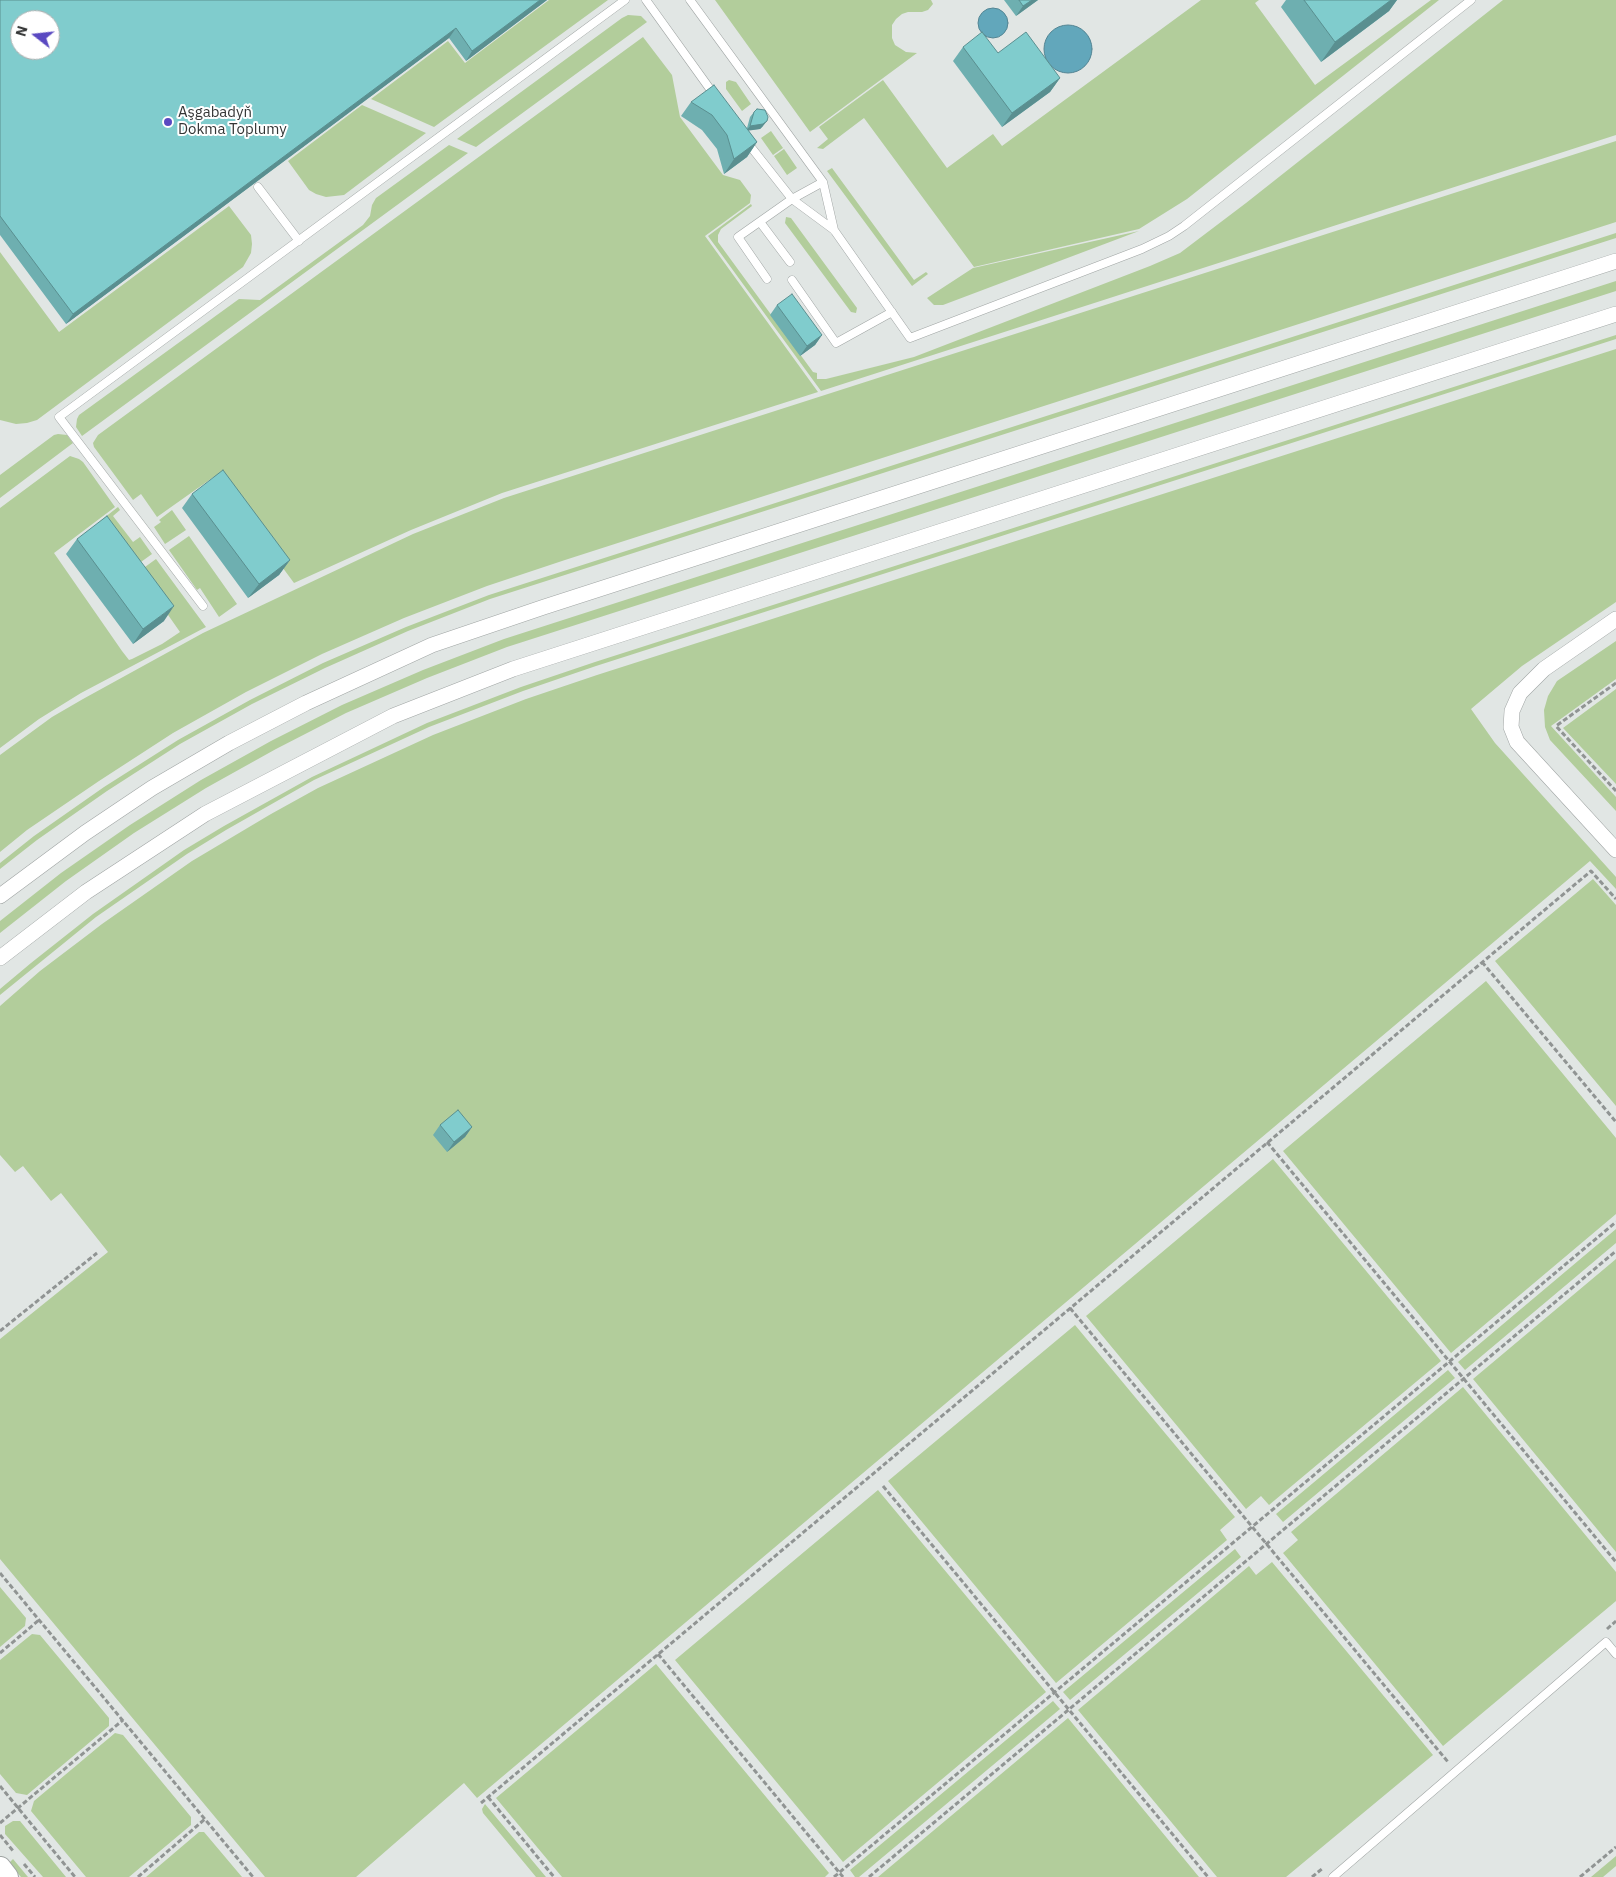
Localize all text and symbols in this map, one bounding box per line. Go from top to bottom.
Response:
north arrow [10,10,60,60]
text: N [11,24,32,39]
place label: Aşgabadyň Dokma Toplumy [178,104,287,139]
marker: Aşgabadyň Dokma Toplumy [162,116,174,128]

